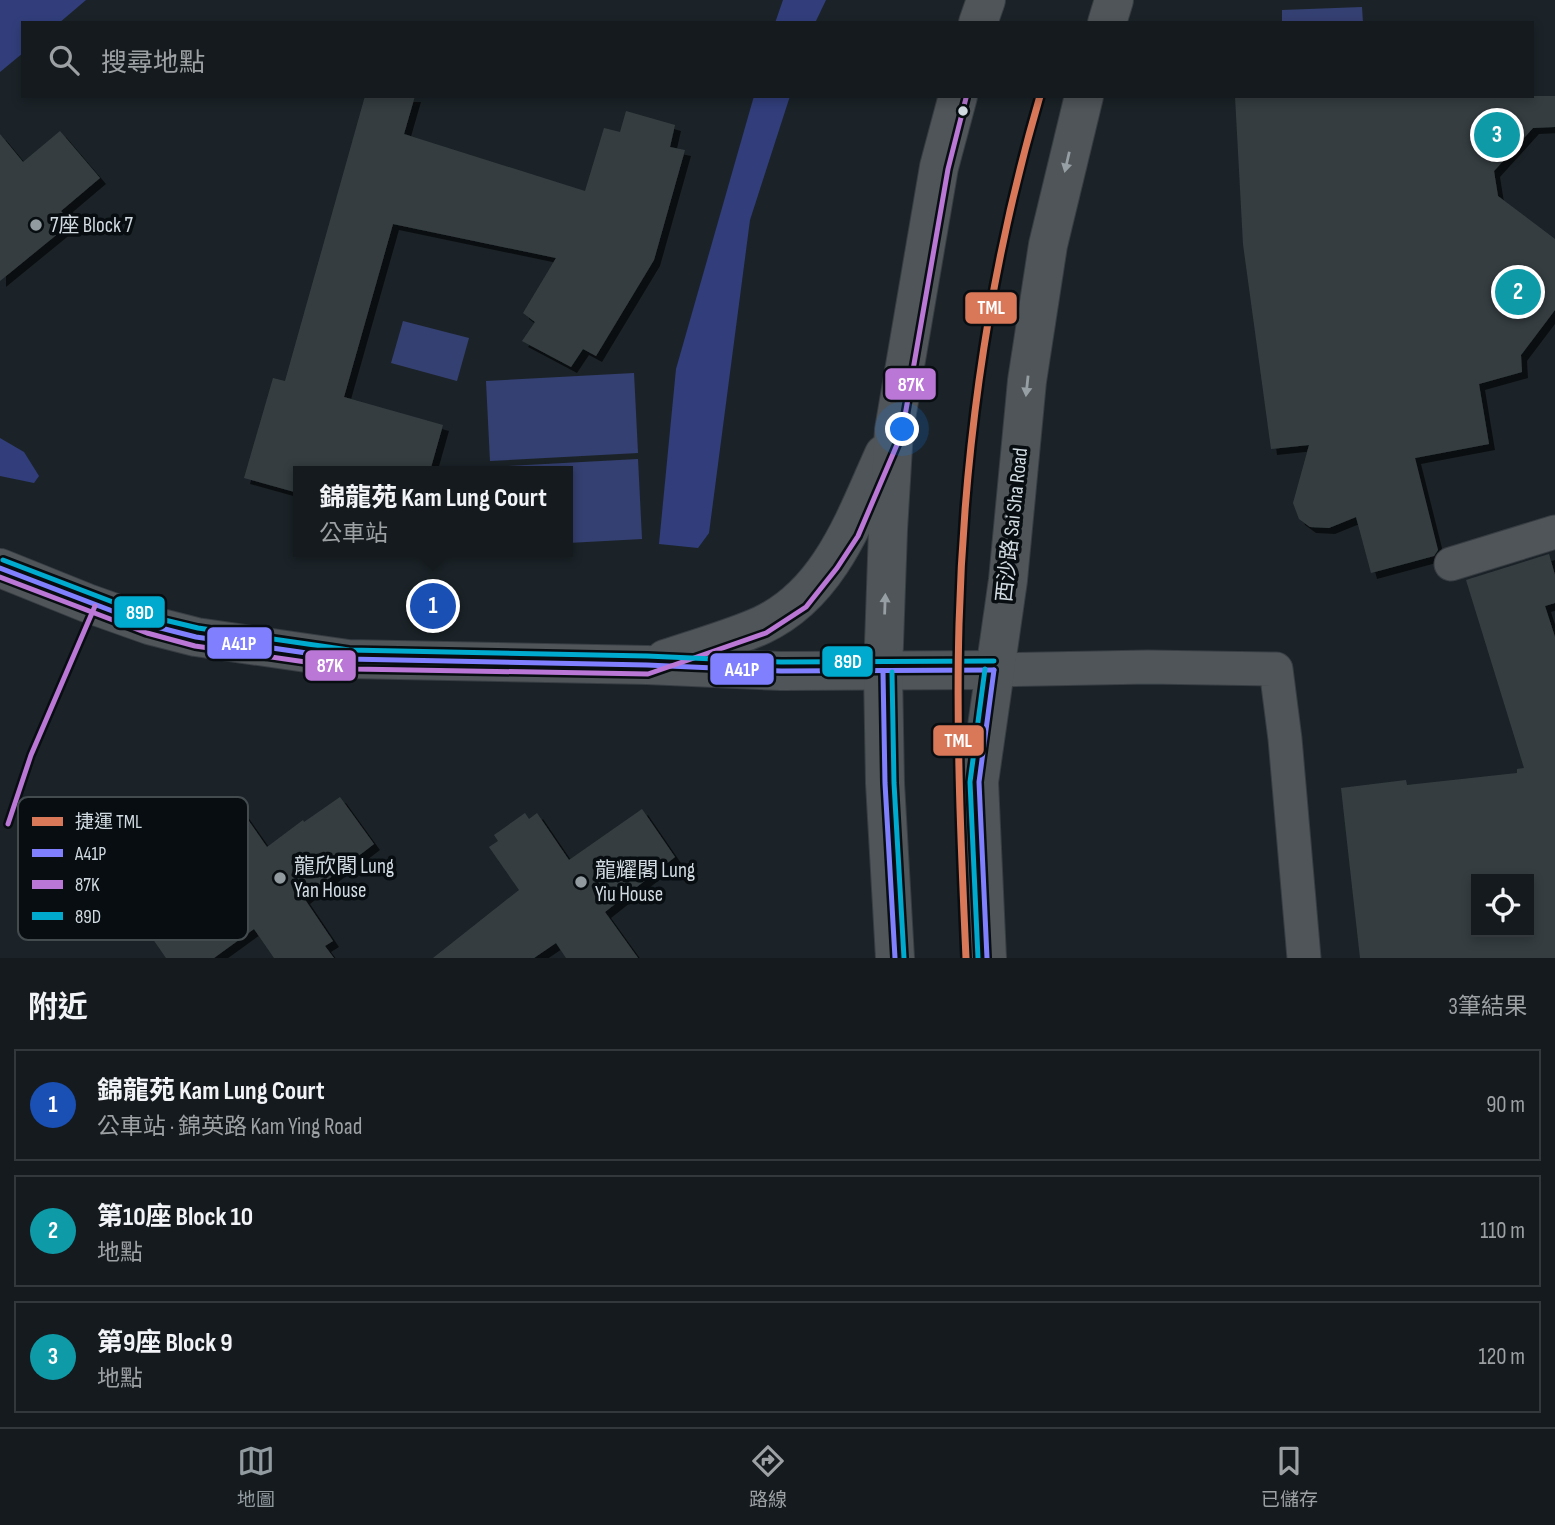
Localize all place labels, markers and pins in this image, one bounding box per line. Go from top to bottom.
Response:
unlabelled marker [956,104,970,118]
pin: 3 [1474,109,1520,161]
place label: 7座 Block 7 [50,213,133,238]
marker: 7座 Block 7 [28,217,44,233]
pin: 2 [1495,266,1541,318]
pin: 1 [410,580,456,632]
place label: 龍欣閣 Lung Yan House [294,854,394,903]
place label: 龍耀閣 Lung Yiu House [595,858,695,907]
marker: 龍欣閣 Lung Yan House [272,870,288,886]
marker: 龍耀閣 Lung Yiu House [573,874,589,890]

